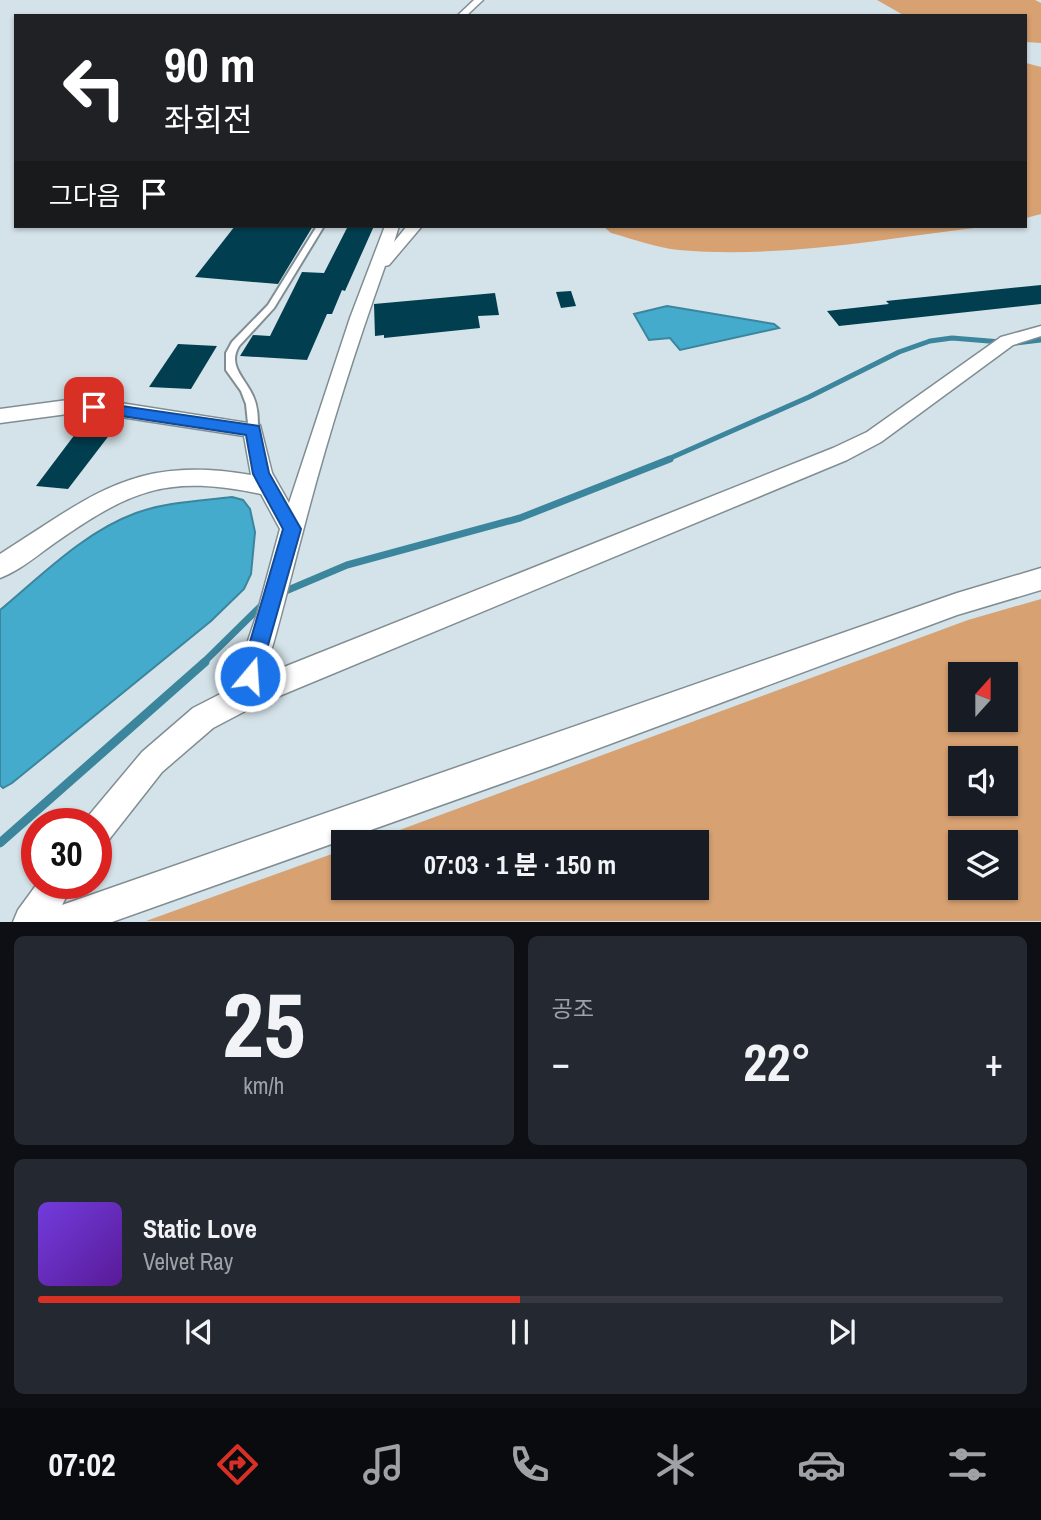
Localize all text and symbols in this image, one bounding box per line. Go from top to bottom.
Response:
text: 90 m [164,31,256,97]
icon: left [49,42,140,133]
text: 좌회전 [164,98,252,141]
icon: arrive [135,175,173,213]
text: 그다음 [49,178,121,213]
pin [64,377,124,437]
icon: arrive [75,388,113,426]
position arrow [213,639,287,713]
north arrow [948,662,1018,732]
map controls [948,662,1018,900]
button: sound [948,746,1018,816]
speed limit sign: 30 [21,808,112,899]
button: layers [948,830,1018,900]
text: 07:03 · 1 분 · 150 m [424,847,616,882]
text: 25 [222,963,305,1085]
text: 공조 [552,993,594,1024]
text: 22° [743,1027,811,1097]
text: − [552,1037,570,1088]
text: + [985,1037,1003,1088]
text: km/h [243,1070,284,1101]
text: Static Love [143,1211,257,1246]
text: Velvet Ray [143,1246,233,1277]
icon: previous [180,1313,218,1351]
icon: pause [501,1313,539,1351]
icon: next [823,1313,861,1351]
icon: directions [213,1440,262,1489]
icon: music [359,1440,408,1489]
icon: phone [505,1440,554,1489]
icon: climate [651,1440,700,1489]
icon: car [797,1440,846,1489]
icon: filters [943,1440,992,1489]
text: 07:02 [49,1443,116,1486]

